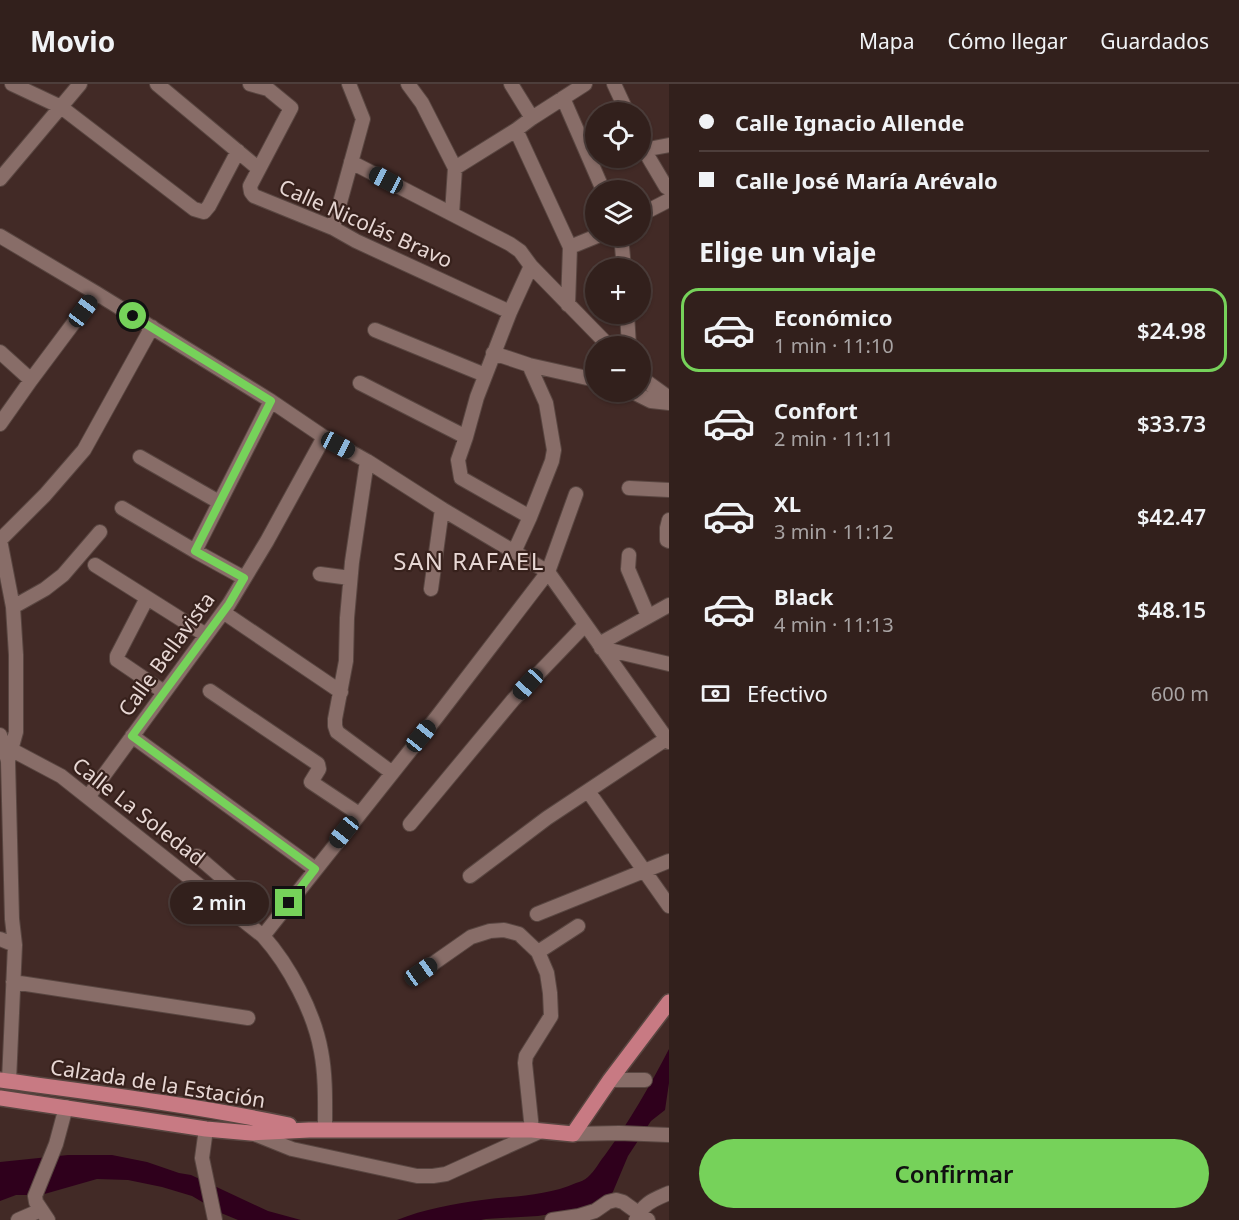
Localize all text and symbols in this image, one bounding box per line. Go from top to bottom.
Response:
text: Movio [30,22,115,60]
text: Mapa [859,27,914,55]
text: Cómo llegar [947,27,1067,55]
text: Guardados [1100,27,1209,55]
map controls [585,102,651,402]
button: locate [585,102,651,168]
text: Calle Ignacio Allende [735,107,964,137]
car [366,164,406,196]
text: Calle José María Arévalo [735,165,998,195]
street label: Calle Nicolás Bravo [275,172,457,274]
button: layers [585,180,651,246]
text: Elige un viaje [699,233,876,270]
button: + [585,258,651,324]
car [65,291,101,331]
route start [119,302,146,329]
text: Económico [774,302,893,332]
icon: car [702,303,756,357]
text: $24.98 [1137,315,1206,345]
text: 1 min · 11:10 [774,332,894,359]
button: − [585,336,651,402]
text: Confort [774,395,858,425]
icon: car [702,396,756,450]
text: $33.73 [1137,408,1206,438]
text: 2 min · 11:11 [774,425,894,452]
car [318,429,358,461]
text: XL [774,488,801,518]
icon: car [702,489,756,543]
text: $42.47 [1137,501,1206,531]
text: 3 min · 11:12 [774,518,894,545]
district label: SAN RAFAEL [393,544,545,577]
text: Black [774,581,833,611]
icon: car [702,582,756,636]
street label: Calle Bellavista [112,586,220,722]
text: $48.15 [1137,594,1206,624]
text: 4 min · 11:13 [774,611,894,638]
car [509,665,547,703]
icon: cash [699,677,732,710]
text: Efectivo [747,678,828,708]
text: 600 m [1151,680,1209,707]
car [403,716,439,756]
street label: Calle La Soledad [67,751,211,871]
car [326,812,362,852]
callout: 2 min [169,882,268,924]
text: 2 min [192,889,247,916]
route end [275,889,302,916]
car [401,954,441,990]
street label: Calzada de la Estación [48,1052,268,1114]
button: Confirmar [699,1139,1209,1208]

